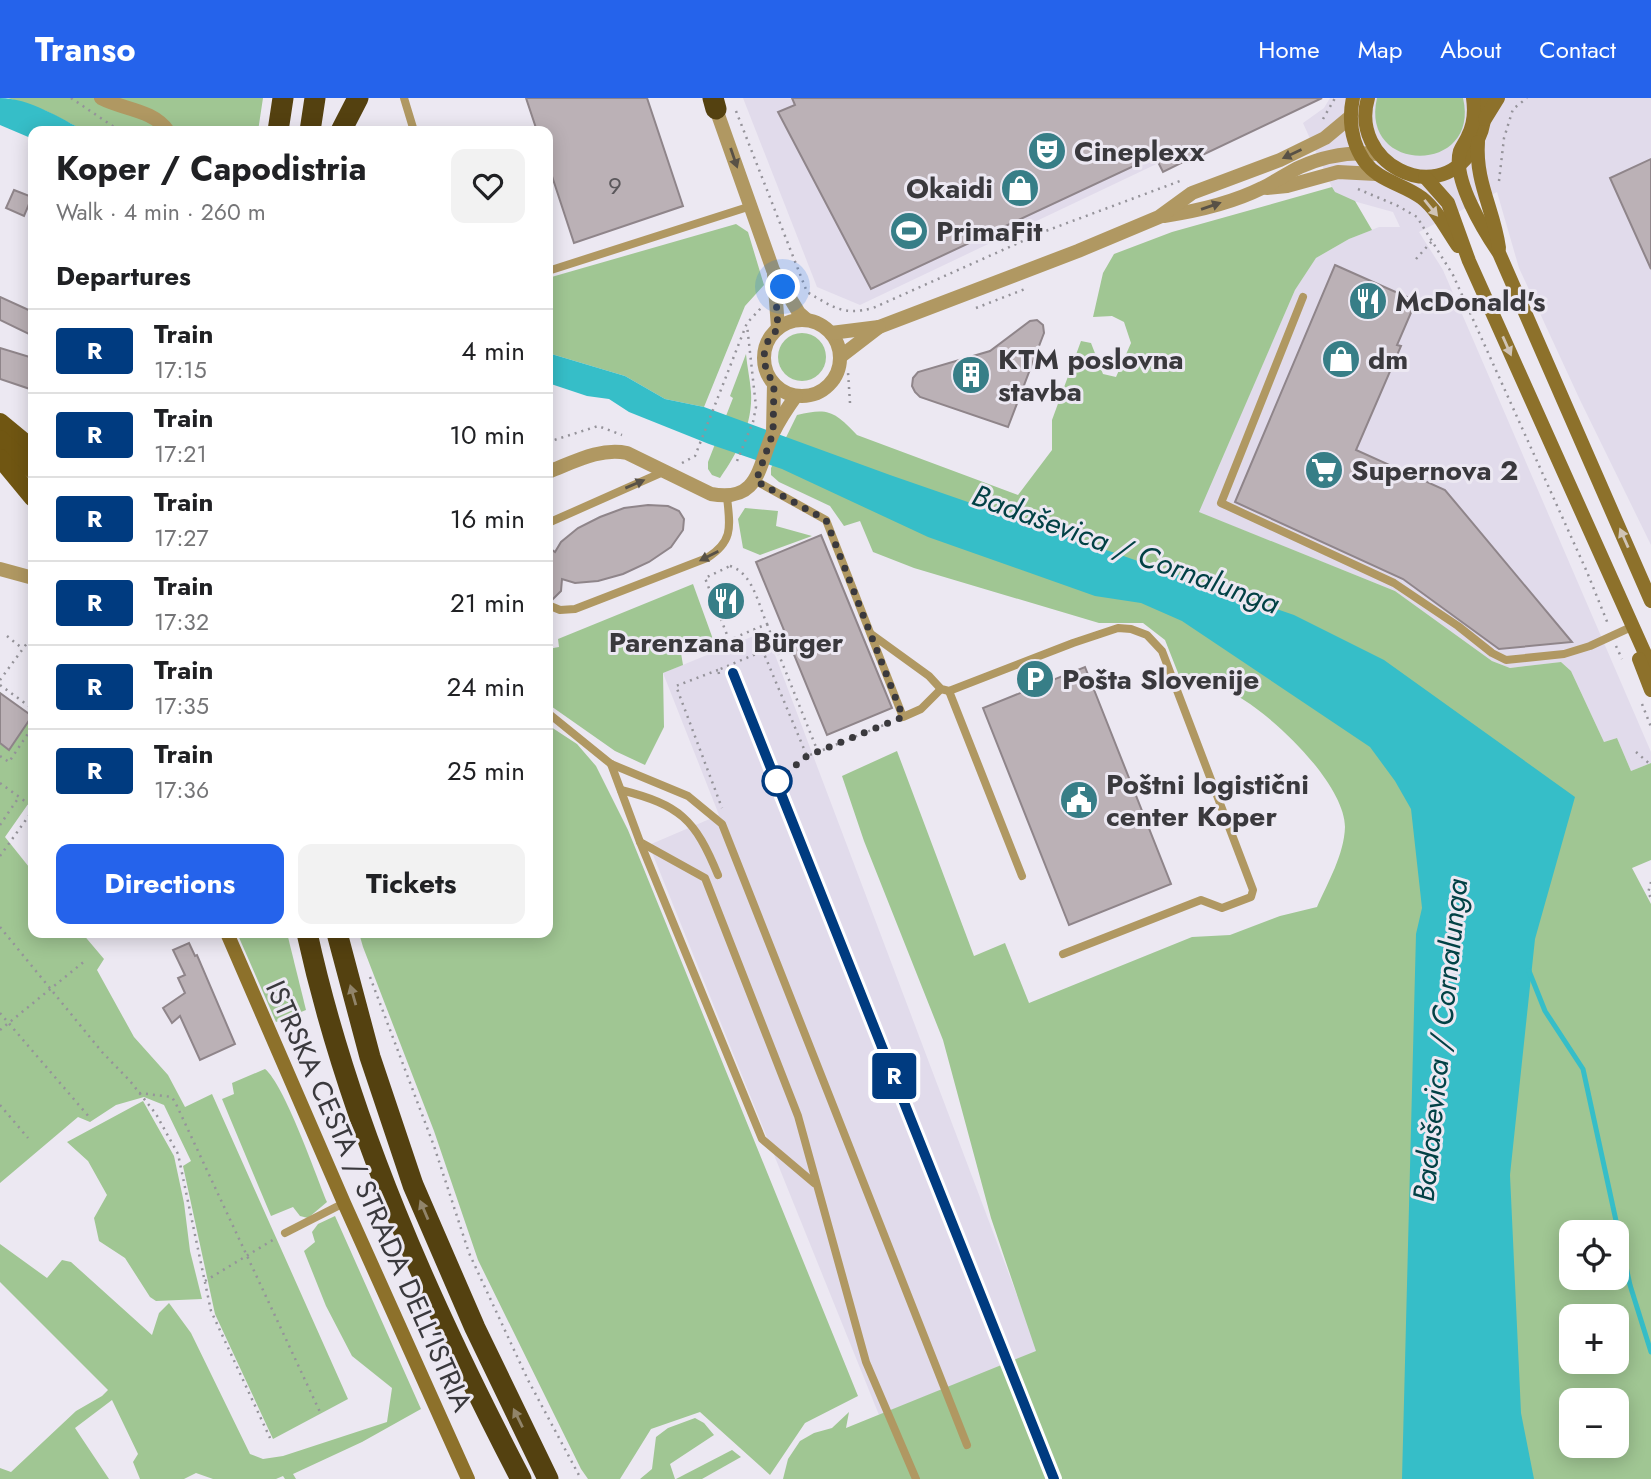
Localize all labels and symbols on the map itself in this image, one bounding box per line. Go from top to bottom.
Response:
theatre icon: Cineplexx [1026,130,1068,172]
place label: Cineplexx [1074,131,1205,172]
one-way arrow [729,147,740,168]
one-way arrow [1282,148,1302,160]
shop icon: Okaidi [999,167,1041,209]
house number: 9 [608,168,622,203]
place label: Okaidi [906,168,993,209]
one-way arrow [1423,199,1438,217]
one-way arrow [1201,200,1222,211]
sports icon: PrimaFit [888,210,930,252]
place label: PrimaFit [936,211,1042,252]
your location [765,269,800,304]
restaurant icon: McDonald's [1347,280,1389,322]
place label: McDonald's [1395,281,1546,322]
one-way arrow [1501,336,1513,356]
shop icon: dm [1320,338,1362,380]
place label: KTM poslovna stavba [998,339,1184,412]
place label: dm [1368,339,1408,380]
building icon: KTM poslovna stavba [950,354,992,396]
supermarket icon: Supernova 2 [1303,449,1345,491]
place label: Supernova 2 [1351,450,1518,491]
water label: Badaševica / Cornalunga [966,473,1286,625]
one-way arrow [624,478,645,489]
one-way arrow [1618,528,1630,548]
one-way arrow [698,549,718,561]
restaurant icon: Parenzana Bürger [705,580,747,622]
place label: Parenzana Bürger [609,622,844,663]
parking icon: Pošta Slovenije [1014,658,1056,700]
place label: Pošta Slovenije [1062,659,1259,700]
place label: Poštni logistični center Koper [1106,764,1309,837]
unlabelled marker [762,766,792,796]
public building icon: Poštni logistični center Koper [1058,779,1100,821]
water label: Badaševica / Cornalunga [1402,876,1478,1204]
street label: ISTRSKA CESTA / STRADA DELL'ISTRIA [255,974,483,1418]
one-way arrow [347,984,357,1005]
line badge: R [871,1053,917,1099]
one-way arrow [418,1200,429,1221]
one-way arrow [512,1408,523,1428]

